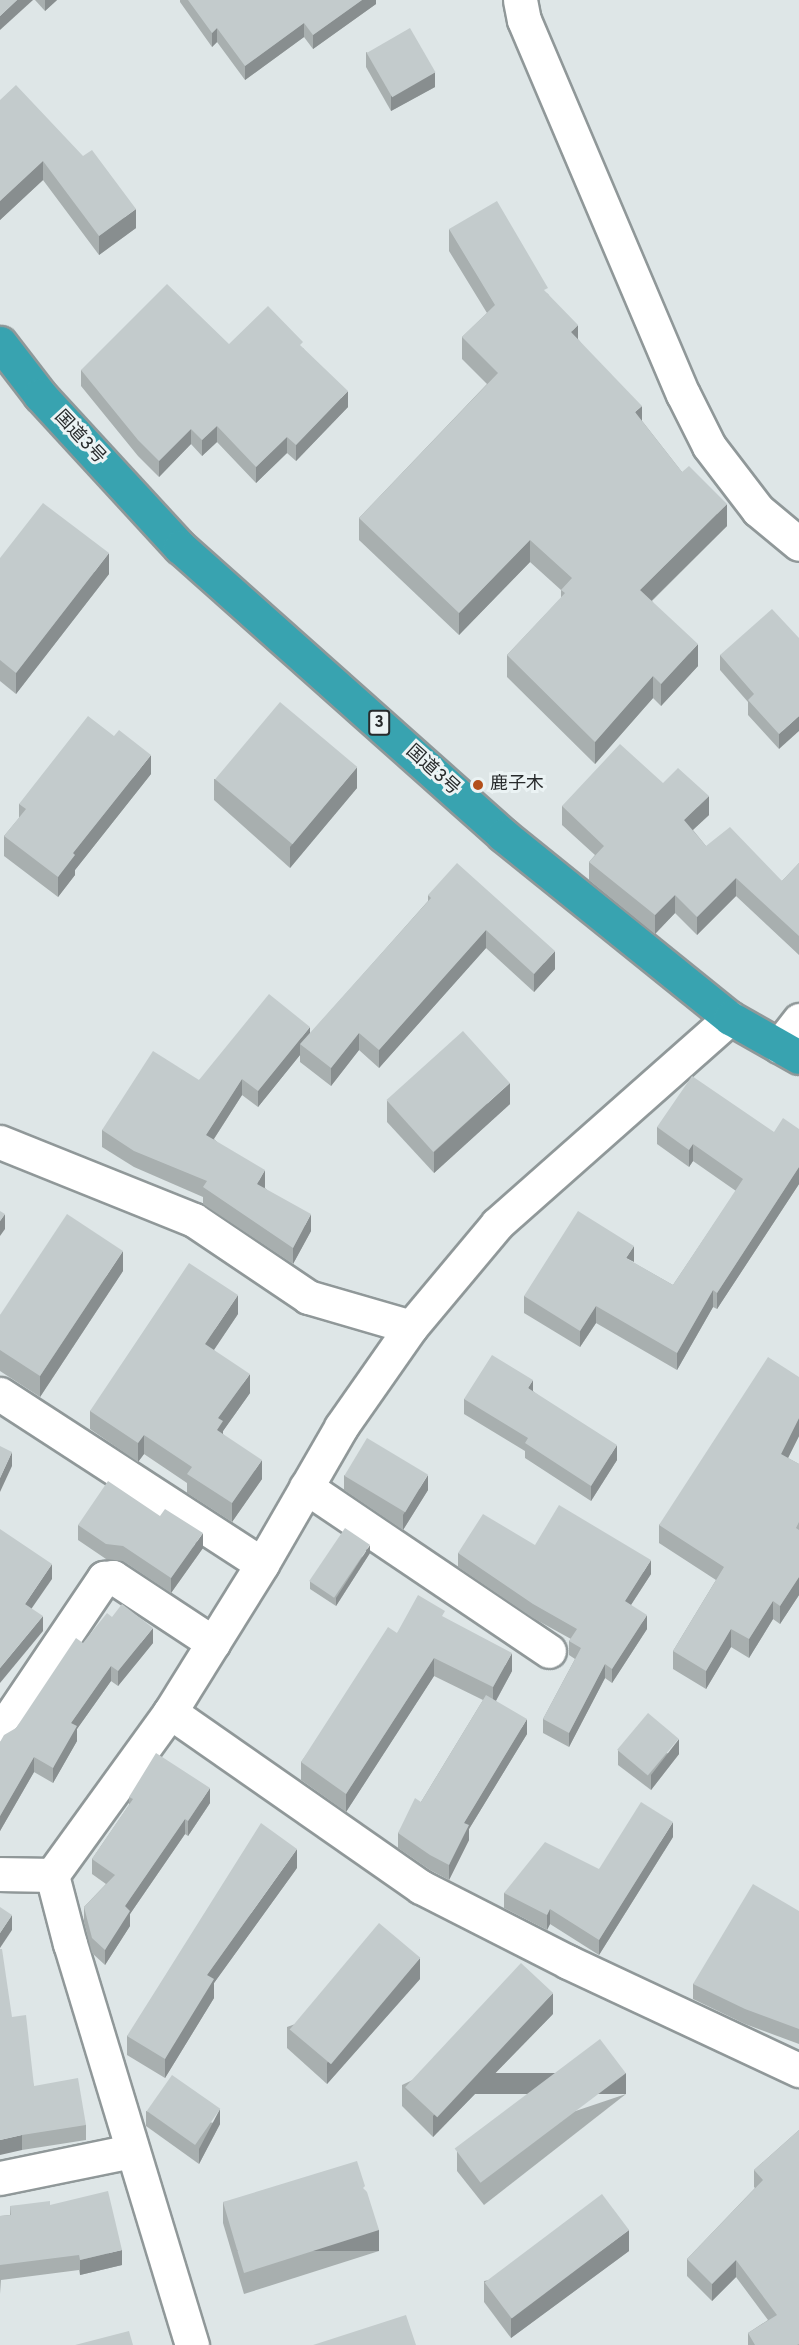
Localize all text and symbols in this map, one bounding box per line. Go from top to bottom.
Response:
street label: 国道3号 [49,407,109,469]
road number: 3 [367,710,391,736]
street label: 国道3号 [401,741,463,801]
place label: 鹿子木 [490,774,544,796]
marker: 鹿子木 [471,778,485,792]

